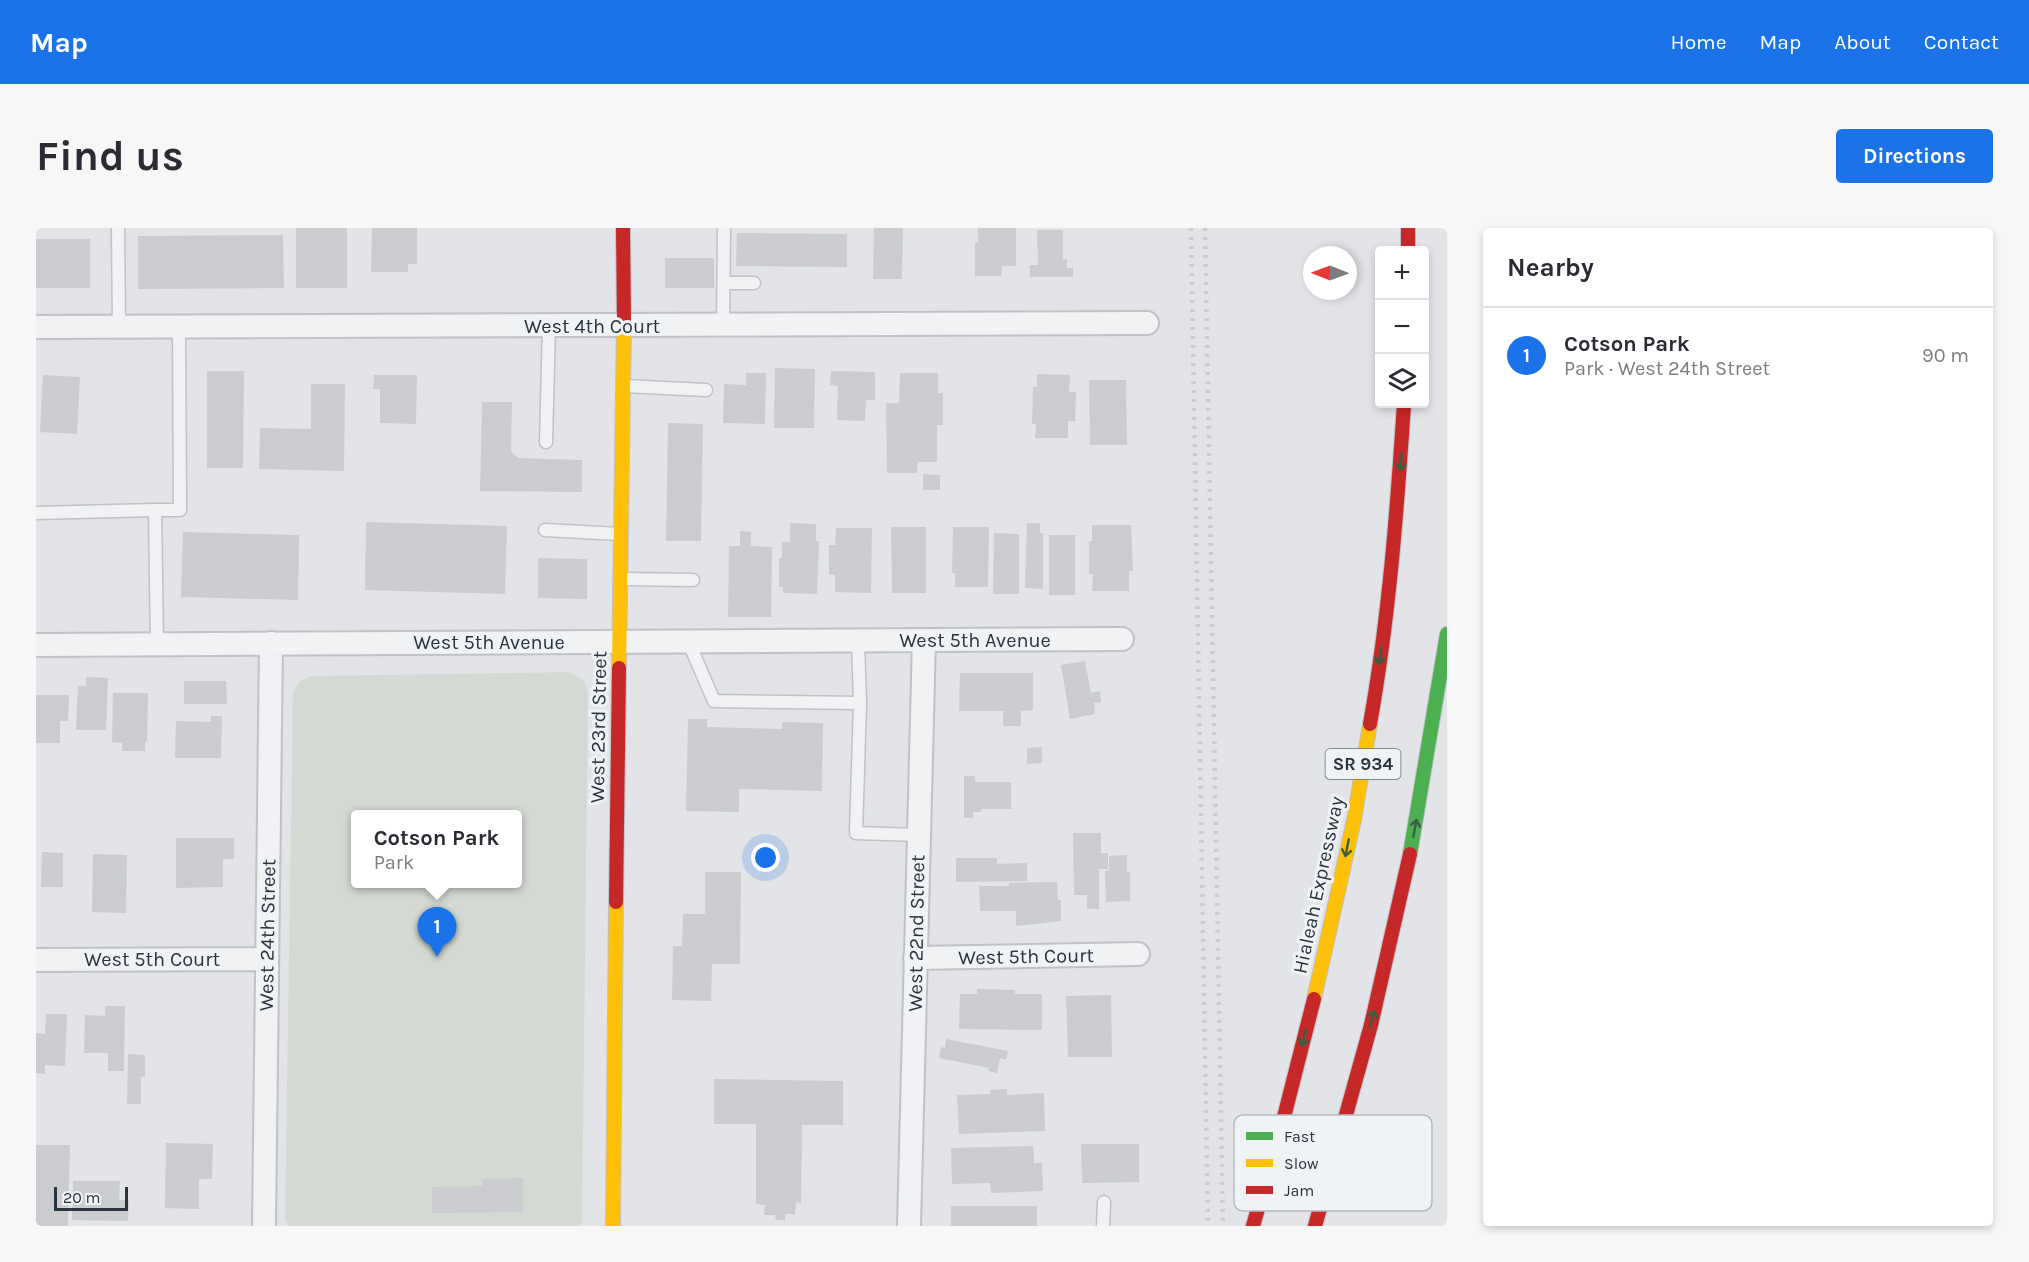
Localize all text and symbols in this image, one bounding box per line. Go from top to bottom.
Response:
text: Map [30,26,88,59]
text: Home [1671,30,1727,54]
text: Map [1760,30,1801,54]
text: About [1834,30,1891,54]
text: Contact [1924,30,1999,54]
button: Directions [1836,129,1993,183]
text: Find us [36,131,184,181]
north arrow [1303,246,1357,300]
map controls [1375,246,1429,408]
button: + [1375,246,1429,300]
text: Nearby [1507,252,1594,283]
button: − [1375,300,1429,354]
street label: West 4th Court [524,315,660,338]
text: Cotson Park [1564,331,1690,357]
text: 1 [1523,344,1530,367]
text: 90 m [1922,344,1969,367]
button: layers [1375,354,1429,408]
text: Park · West 24th Street [1564,357,1770,380]
one-way arrow [1395,451,1406,471]
street label: West 5th Avenue [899,629,1051,652]
street label: West 5th Avenue [413,631,565,654]
one-way arrow [1375,645,1386,665]
street label: West 23rd Street [586,650,611,803]
road number: SR 934 [1326,749,1400,779]
street label: Hialeah Expressway [1288,794,1349,976]
popup [351,810,522,888]
one-way arrow [1410,819,1421,839]
text: Cotson Park [374,825,499,851]
one-way arrow [1341,838,1352,857]
your location [751,843,780,872]
text: Park [374,851,414,874]
street label: West 22nd Street [904,854,929,1012]
street label: West 24th Street [255,858,280,1011]
pin: 1 [418,908,456,957]
street label: West 5th Court [958,944,1095,969]
street label: West 5th Court [84,948,220,971]
one-way arrow [1367,1010,1379,1029]
one-way arrow [1298,1028,1310,1047]
legend [1234,1115,1432,1211]
text: Fast [1284,1127,1315,1146]
text: Slow [1284,1154,1319,1173]
text: Jam [1284,1181,1314,1200]
scale bar [54,1184,128,1212]
text: 20 m [63,1188,101,1207]

